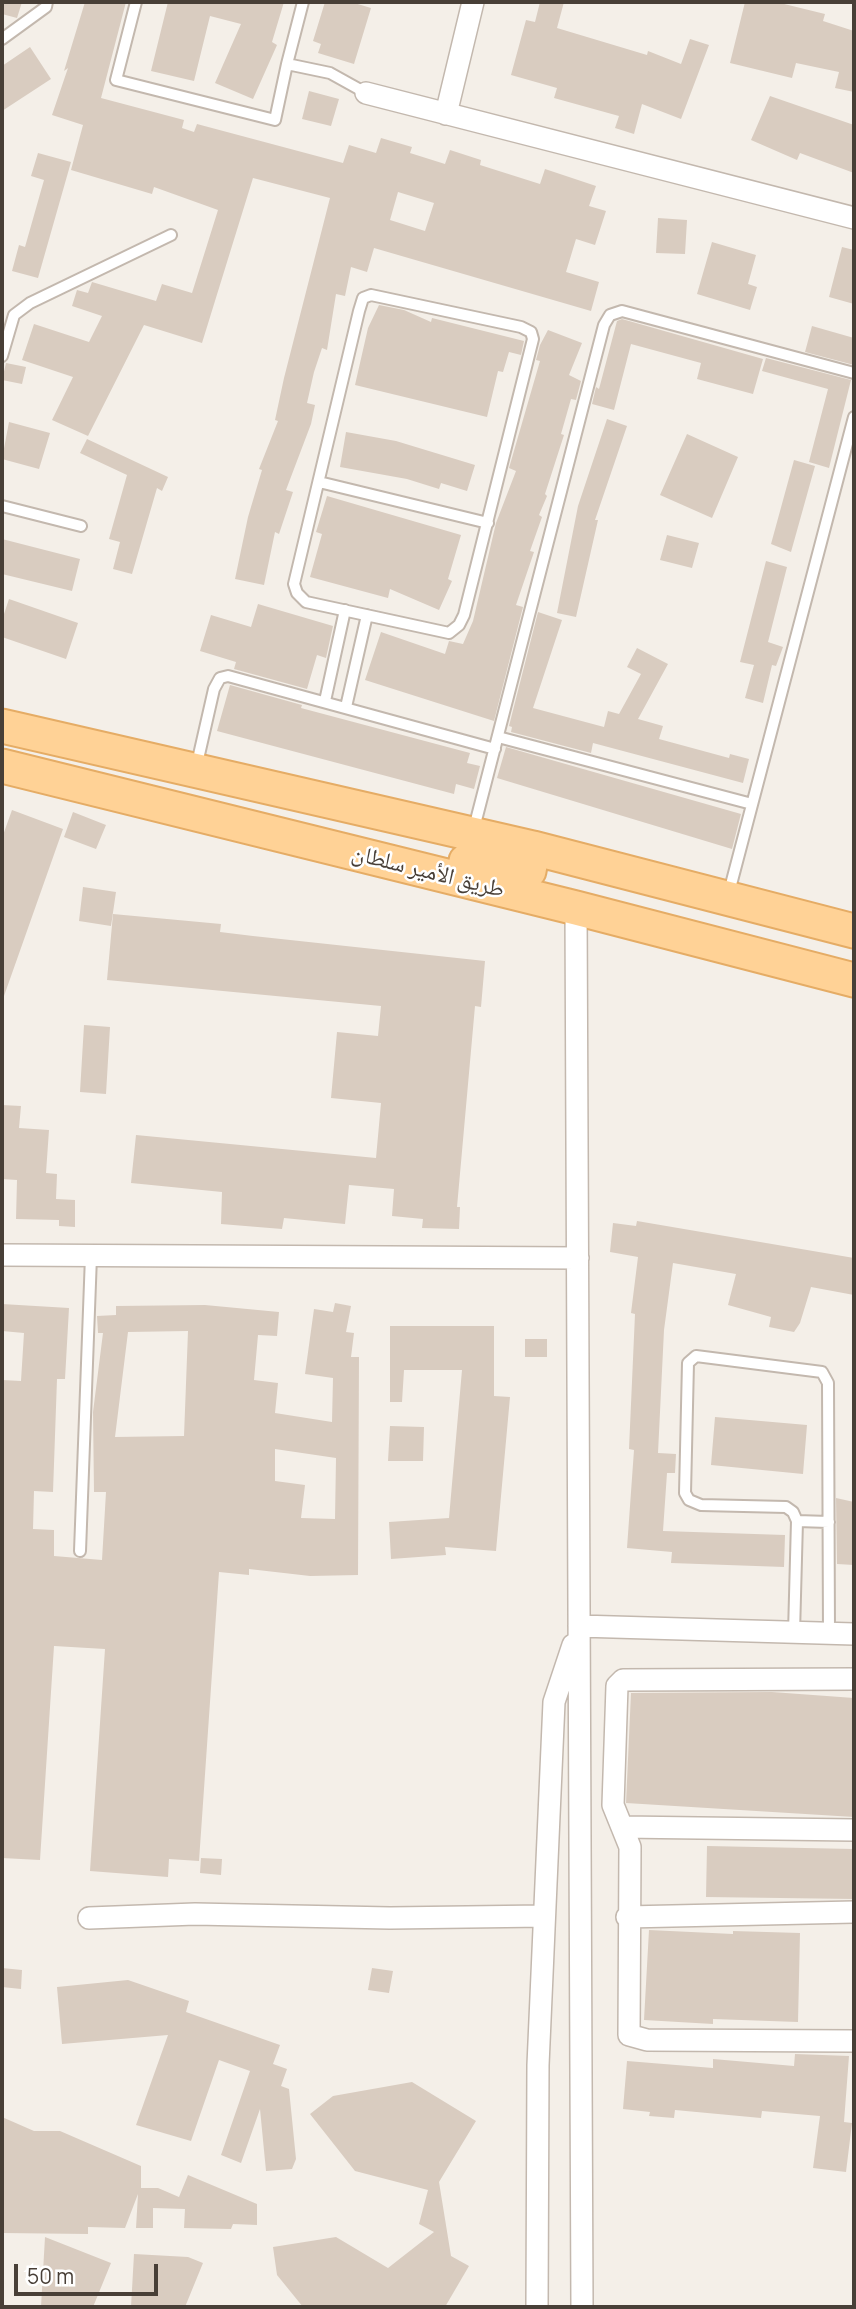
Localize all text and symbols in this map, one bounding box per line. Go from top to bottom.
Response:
street label: طريق الأمير سلطان [349,840,507,904]
scale bar [18,2250,161,2294]
text: 50 m [27,2262,74,2290]

